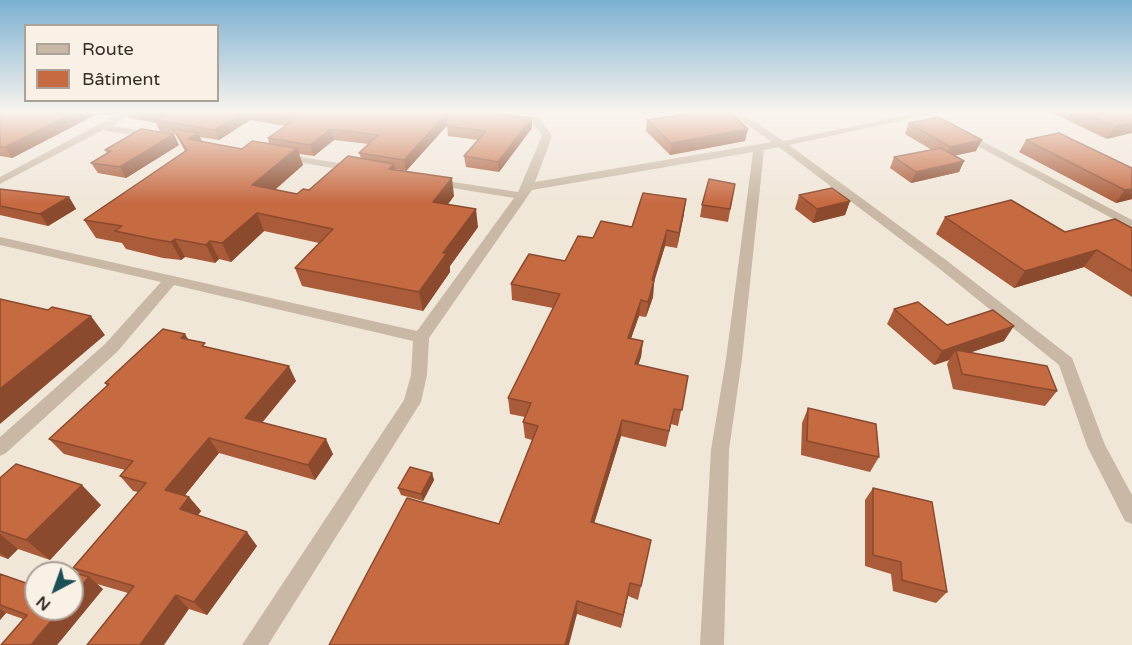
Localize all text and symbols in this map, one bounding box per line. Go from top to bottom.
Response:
legend [24,24,219,102]
text: Route [82,38,134,60]
text: Bâtiment [82,68,160,90]
north arrow [24,561,84,621]
text: N [32,591,55,615]

